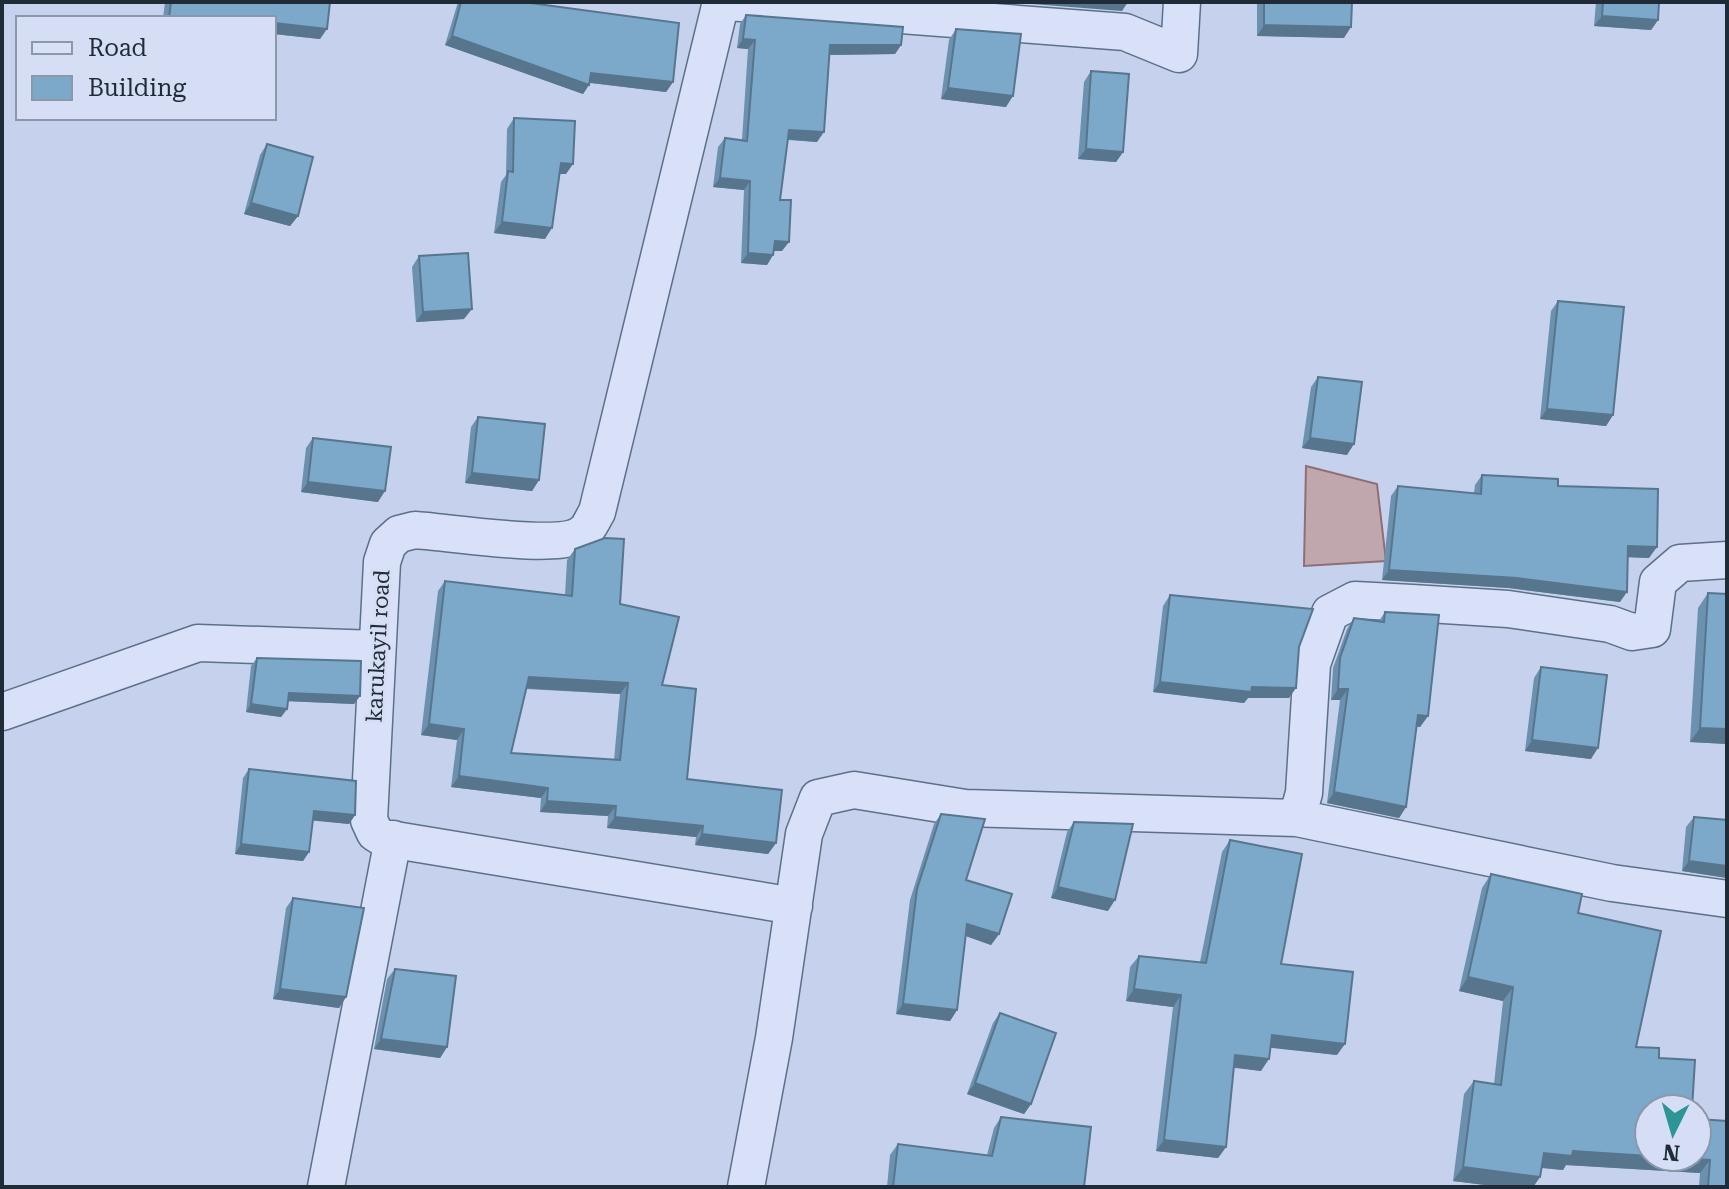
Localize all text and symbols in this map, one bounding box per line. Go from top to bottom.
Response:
legend [16,16,276,120]
text: Road [88,34,147,62]
text: Building [88,74,186,102]
street label: karukayil road [362,569,394,723]
north arrow [1633,1093,1713,1173]
text: N [1662,1139,1681,1166]

